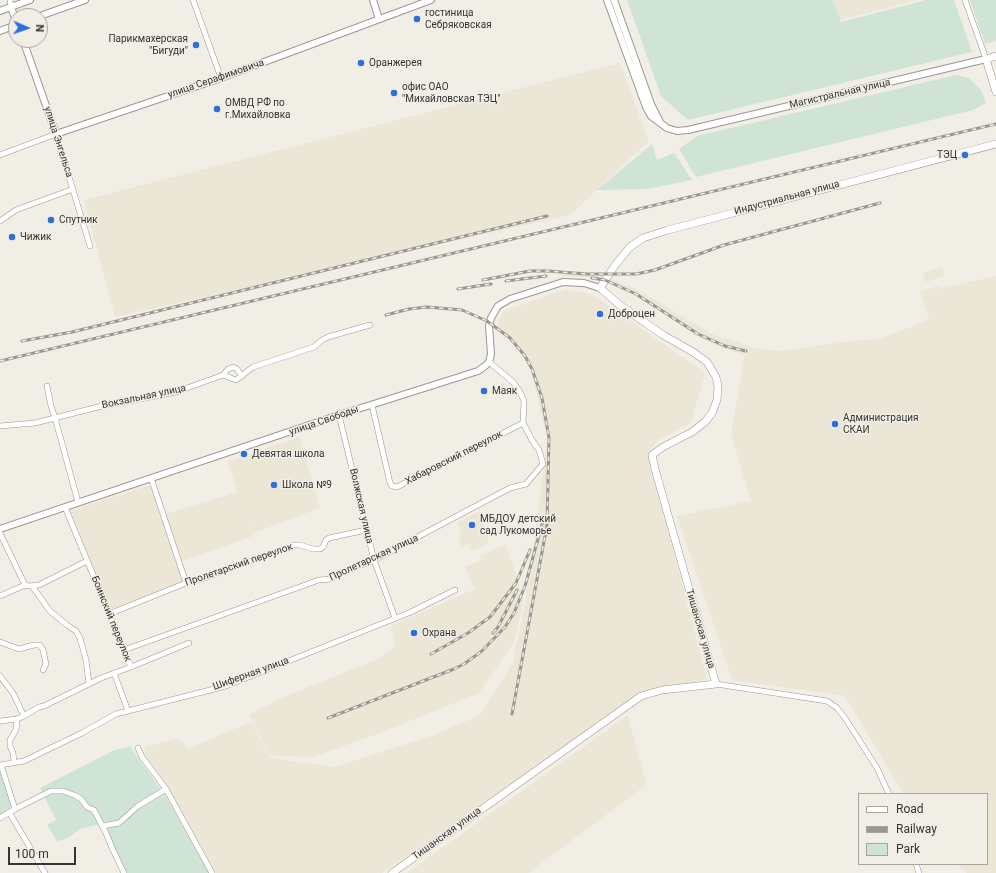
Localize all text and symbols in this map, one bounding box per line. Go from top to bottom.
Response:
place label: гостиница Себряковская [425,7,492,30]
north arrow [8,8,48,48]
marker: гостиница Себряковская [412,14,422,24]
text: N [33,24,46,33]
place label: Парикмахерская "Бигуди" [108,33,188,56]
marker: Парикмахерская "Бигуди" [191,40,201,50]
street label: улица Серафимовича [166,57,266,101]
place label: Оранжерея [369,57,422,69]
marker: Оранжерея [356,58,366,68]
street label: Магистральная улица [788,77,892,111]
place label: офис ОАО "Михайловская ТЭЦ" [402,81,500,104]
marker: офис ОАО "Михайловская ТЭЦ" [389,88,399,98]
place label: ОМВД РФ по г.Михайловка [225,97,291,120]
marker: ОМВД РФ по г.Михайловка [212,104,222,114]
street label: улица Энгельса [41,105,75,179]
place label: ТЭЦ [937,149,957,161]
marker: ТЭЦ [960,150,970,160]
street label: Индустриальная улица [733,178,841,218]
place label: Спутник [59,214,98,226]
marker: Спутник [46,215,56,225]
place label: Чижик [20,231,51,243]
marker: Чижик [7,232,17,242]
place label: Доброцен [608,308,655,320]
marker: Доброцен [595,309,605,319]
street label: Вокзальная улица [101,382,187,412]
place label: Mаяк [492,385,517,397]
marker: Mаяк [479,386,489,396]
street label: улица Свободы [288,404,360,438]
place label: Администрация СКАИ [843,412,919,436]
marker: Администрация СКАИ [830,419,840,429]
street label: Хабаровский переулок [403,428,505,488]
place label: Девятая школа [252,448,324,460]
marker: Девятая школа [239,449,249,459]
street label: Волжская улица [347,467,375,545]
place label: Школа №9 [282,479,332,491]
marker: Школа №9 [269,480,279,490]
place label: МБДОУ детский сад Лукоморье [480,513,556,536]
marker: МБДОУ детский сад Лукоморье [467,520,477,530]
street label: Пролетарская улица [328,532,420,584]
street label: Пролетарский переулок [184,541,294,589]
street label: Боинский переулок [88,574,134,664]
street label: Тишанская улица [683,588,717,670]
place label: Охрана [422,627,456,639]
marker: Охрана [409,628,419,638]
street label: Шиферная улица [211,655,291,693]
legend [858,793,988,865]
text: Road [896,802,924,816]
street label: Тишанская улица [410,805,484,863]
text: Railway [896,822,937,836]
scale bar [10,839,78,865]
text: Park [896,842,920,856]
text: 100 m [15,847,49,861]

